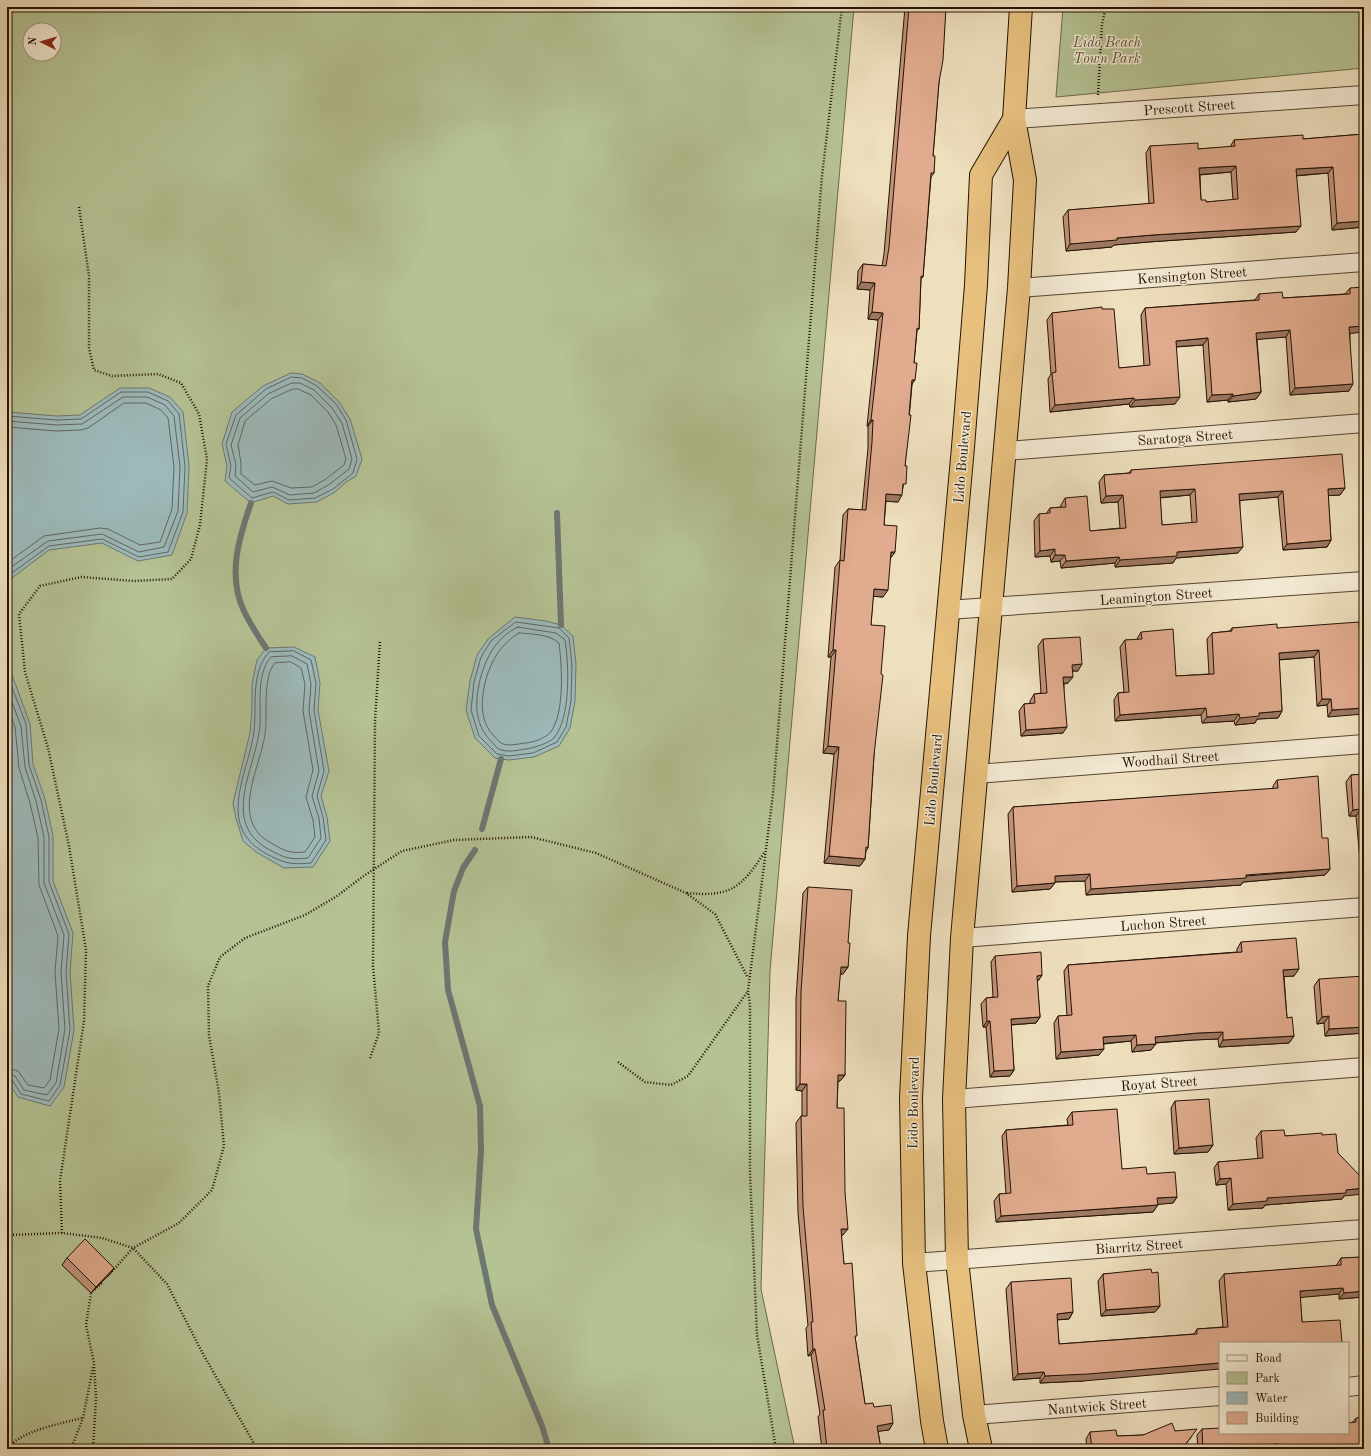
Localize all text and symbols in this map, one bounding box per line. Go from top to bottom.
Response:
north arrow [22,22,62,62]
text: N [28,36,39,46]
park label: Lido Beach Town Park [1072,36,1141,66]
street label: Prescott Street [1143,98,1235,118]
street label: Kensington Street [1137,265,1248,287]
street label: Lido Boulevard [952,410,974,504]
street label: Saratoga Street [1137,428,1233,448]
street label: Leamington Street [1099,586,1213,608]
street label: Lido Boulevard [923,733,945,827]
street label: Woodhail Street [1121,750,1219,770]
street label: Luchon Street [1120,914,1207,934]
street label: Lido Boulevard [906,1057,922,1149]
street label: Royat Street [1120,1074,1198,1094]
street label: Biarritz Street [1095,1237,1183,1257]
legend [1219,1342,1349,1434]
text: Road [1255,1353,1282,1365]
text: Park [1255,1373,1280,1385]
text: Water [1255,1393,1288,1405]
street label: Nantwick Street [1047,1397,1147,1417]
text: Building [1255,1413,1299,1425]

